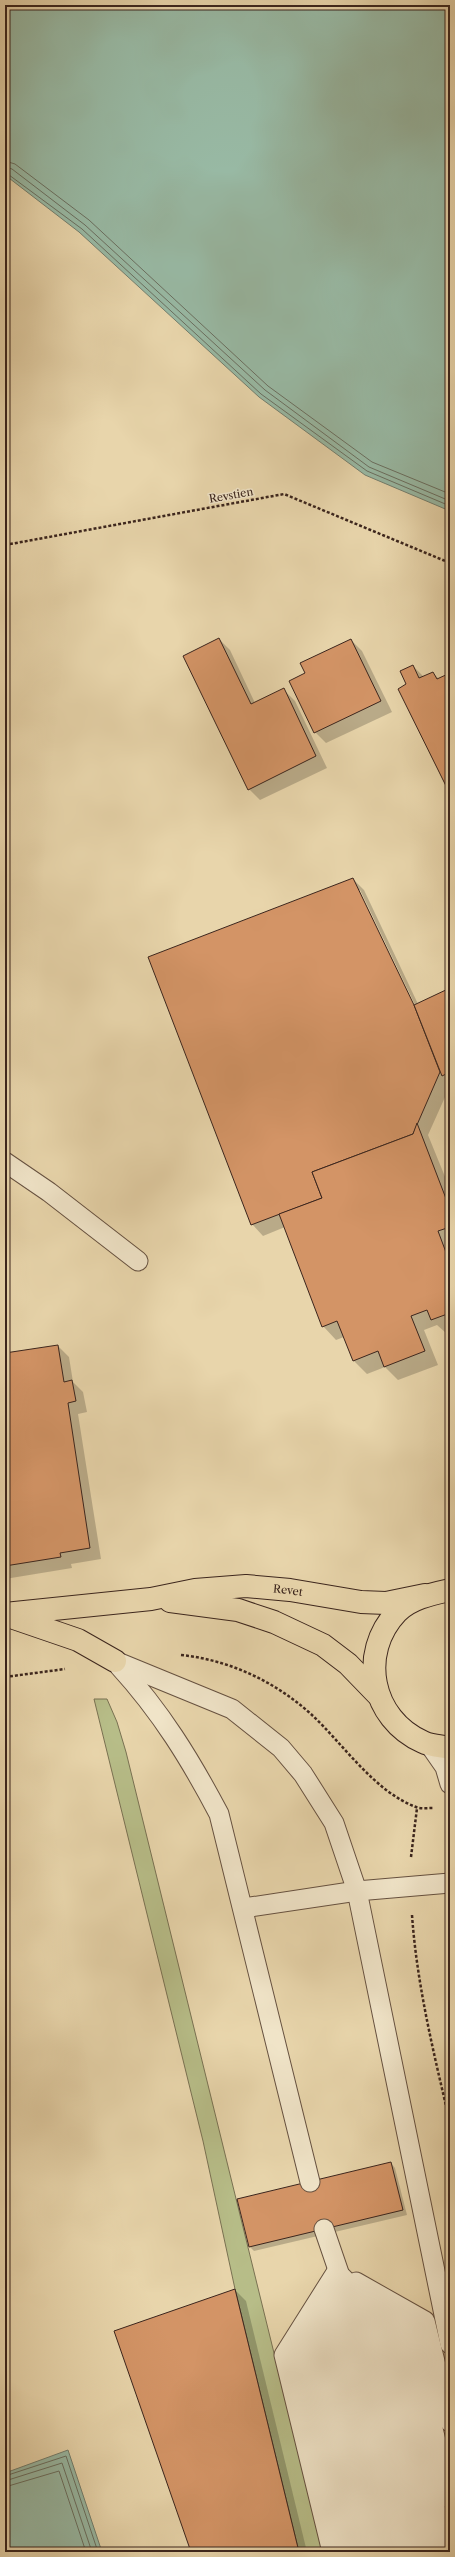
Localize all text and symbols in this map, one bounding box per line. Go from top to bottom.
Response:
street label: Revstien [208,484,254,506]
street label: Revet [273,1582,304,1599]

